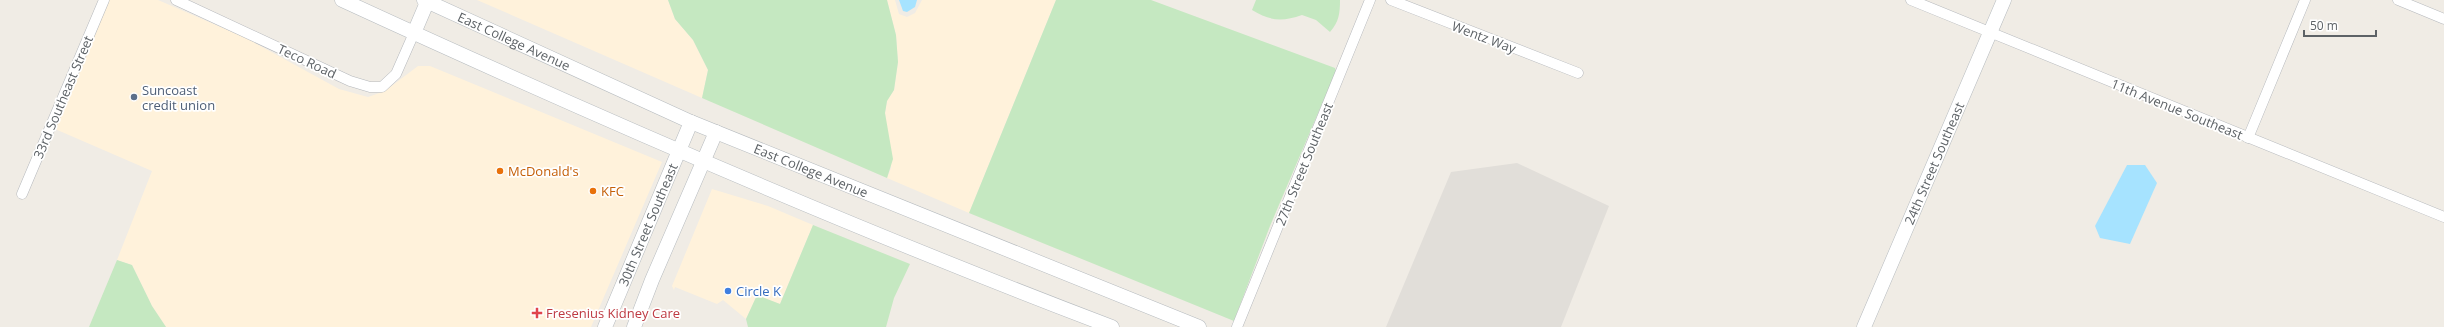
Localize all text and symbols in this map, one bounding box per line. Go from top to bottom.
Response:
street label: East College Avenue [455,8,573,75]
scale bar [2304,12,2376,38]
street label: Wentz Way [1449,17,1519,58]
text: 50 m [2310,17,2338,34]
street label: 33rd Southeast Street [29,32,97,161]
street label: Teco Road [275,40,339,82]
street label: 11th Avenue Southeast [2109,74,2246,144]
place label: Suncoast credit union [142,81,215,114]
marker: Suncoast credit union [129,92,139,102]
street label: 27th Street Southeast [1271,99,1337,228]
street label: 24th Street Southeast [1900,99,1968,227]
street label: East College Avenue [751,139,871,202]
street label: 30th Street Southeast [614,160,682,289]
place label: McDonald's [508,162,579,180]
marker: McDonald's [495,166,505,176]
place label: KFC [601,182,624,200]
marker: KFC [588,186,598,196]
place label: Circle K [736,282,781,300]
marker: Circle K [723,286,733,296]
place label: Fresenius Kidney Care [546,304,680,322]
marker: Fresenius Kidney Care [531,307,543,319]

